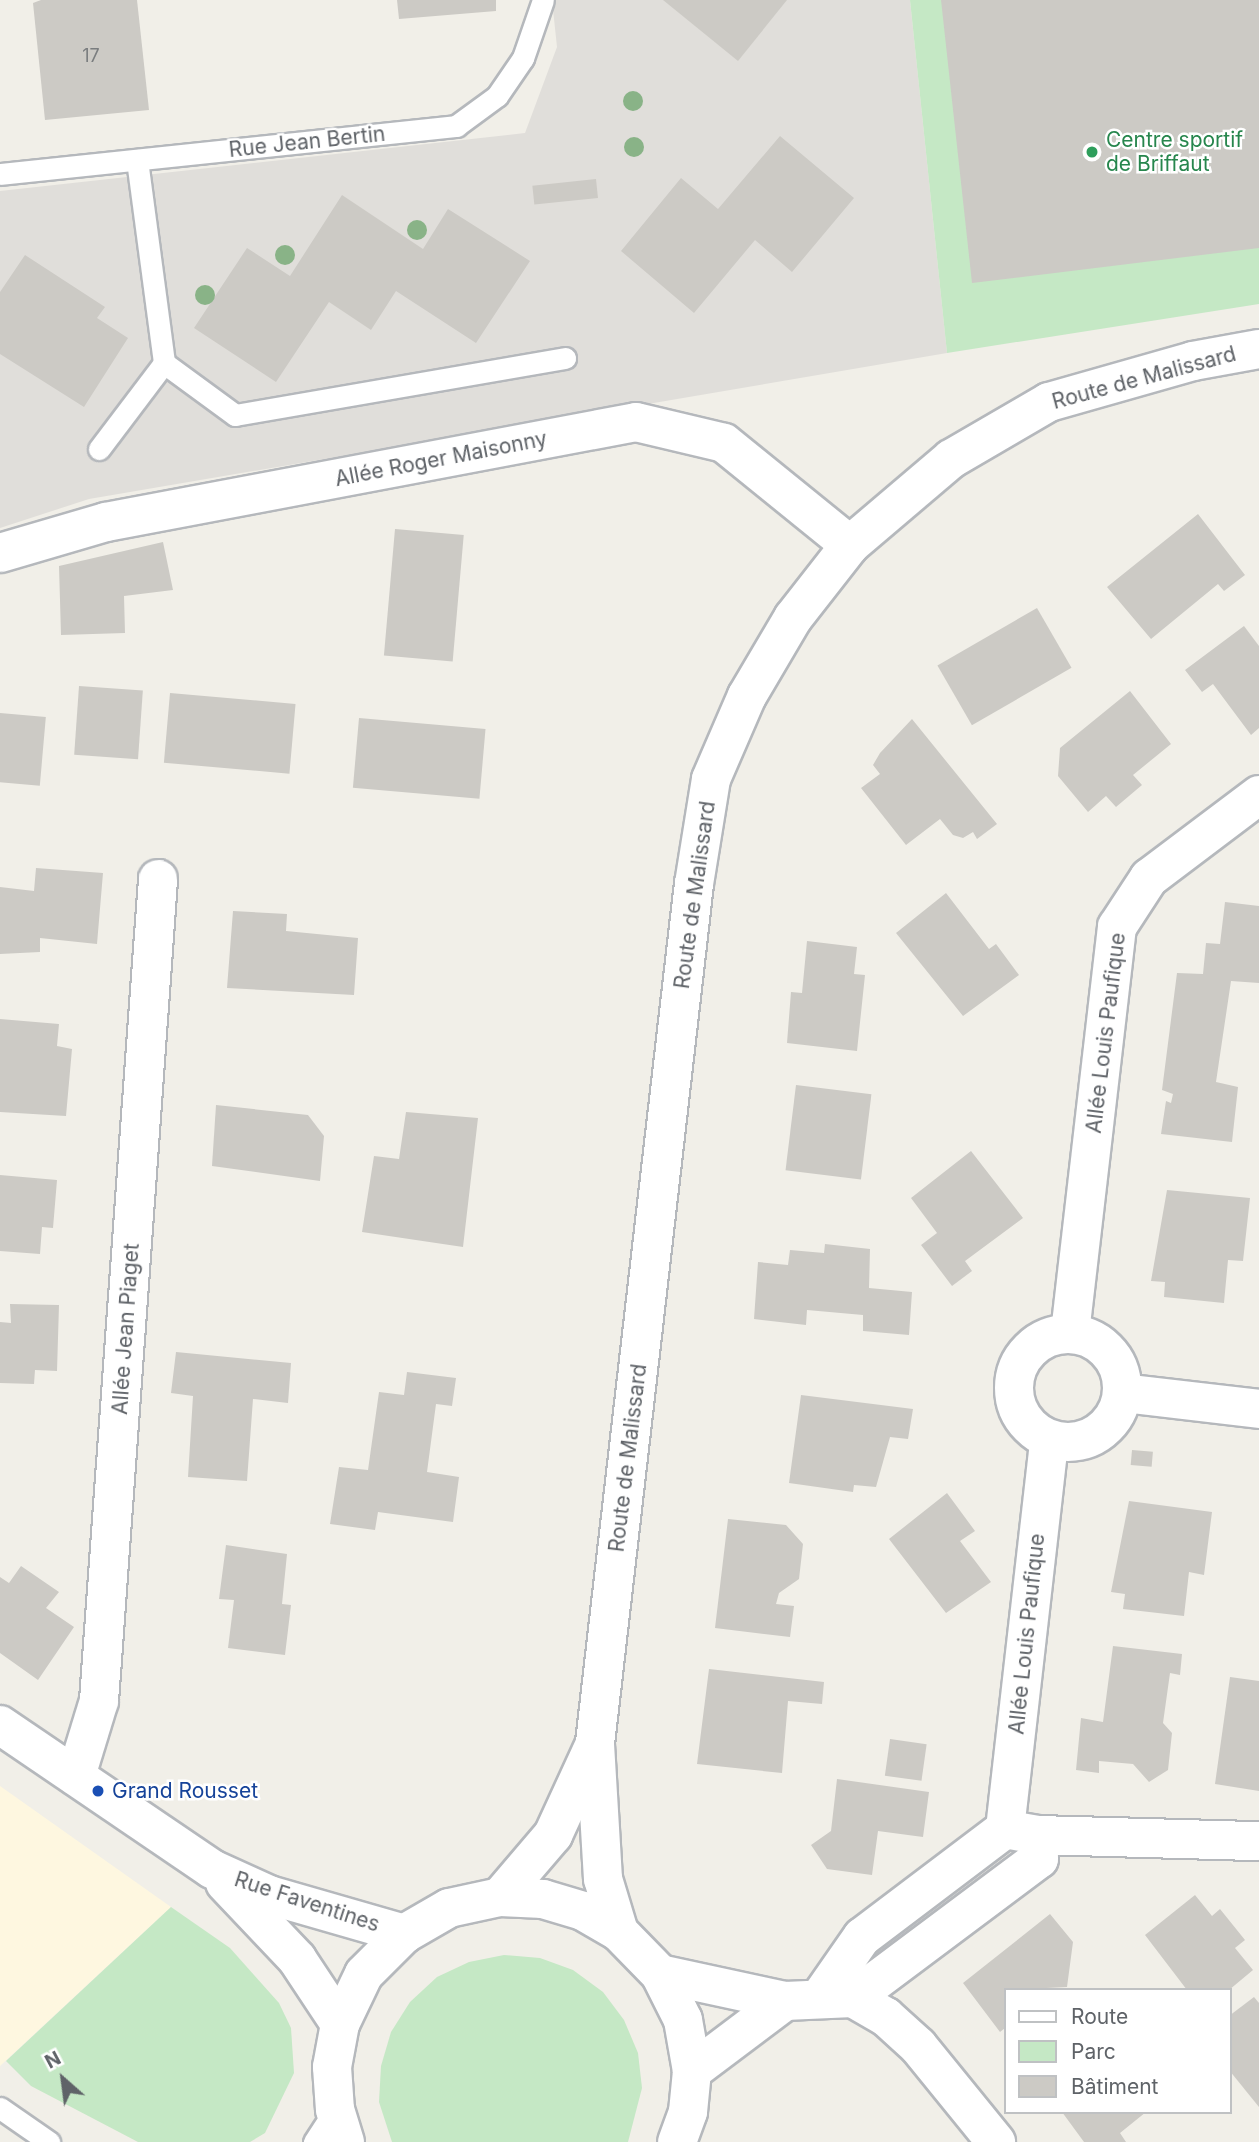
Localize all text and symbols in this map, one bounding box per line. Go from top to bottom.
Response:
house number: 17 [82,45,100,67]
street label: Rue Jean Bertin [228,121,386,163]
place label: Centre sportif de Briffaut [1106,127,1243,177]
marker: Centre sportif de Briffaut [1084,144,1100,160]
street label: Route de Malissard [1049,341,1239,415]
street label: Allée Roger Maisonny [333,426,549,492]
street label: Route de Malissard [669,799,721,991]
street label: Allée Louis Paufique [1081,931,1131,1135]
street label: Allée Jean Piaget [107,1242,145,1416]
street label: Route de Malissard [604,1362,652,1554]
street label: Allée Louis Paufique [1004,1532,1050,1736]
place label: Grand Rousset [112,1778,258,1804]
marker: Grand Rousset [90,1783,106,1799]
street label: Rue Faventines [231,1867,383,1937]
legend [1004,1988,1231,2114]
text: Route [1071,2004,1128,2029]
text: Parc [1071,2039,1116,2064]
north arrow [28,2044,98,2114]
text: N [41,2046,65,2074]
text: Bâtiment [1071,2074,1158,2099]

